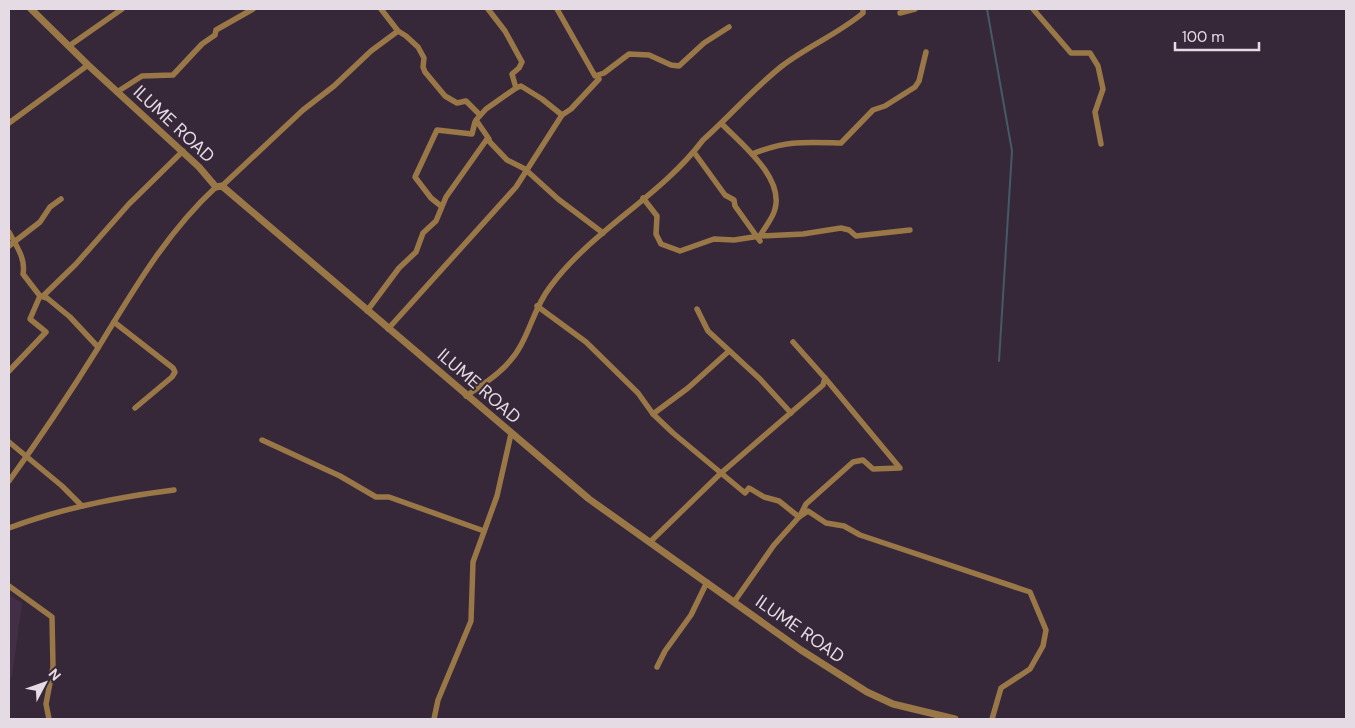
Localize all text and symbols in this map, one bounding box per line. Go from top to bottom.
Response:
scale bar [1175,20,1259,52]
text: 100 m [1182,27,1225,47]
street label: ILUME ROAD [128,80,220,168]
street label: ILUME ROAD [432,343,526,429]
street label: ILUME ROAD [751,590,849,668]
north arrow [20,658,70,708]
text: N [45,665,65,684]

